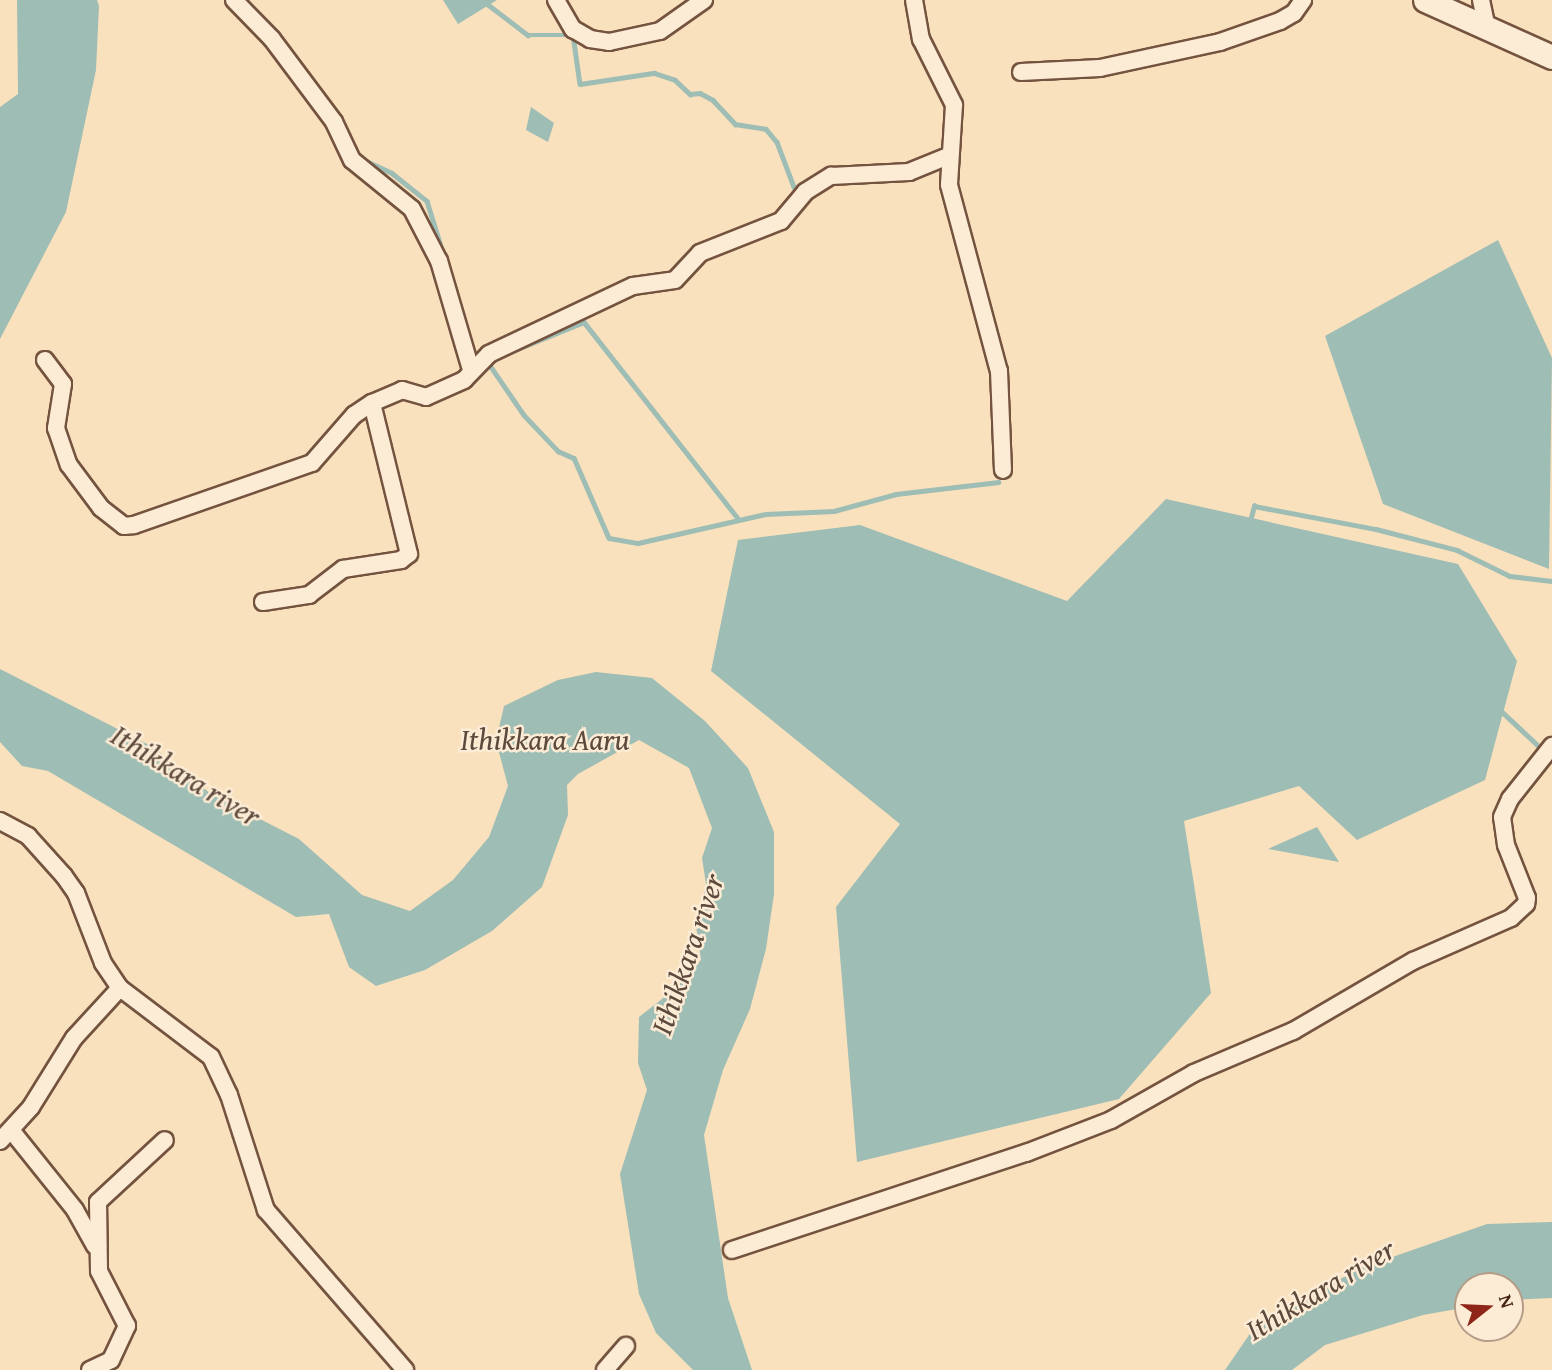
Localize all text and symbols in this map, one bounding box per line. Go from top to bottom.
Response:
water label: Ithikkara river [105,716,267,834]
water label: Ithikkara Aaru [460,721,630,757]
water label: Ithikkara river [643,869,731,1039]
water label: Ithikkara river [1239,1230,1401,1348]
north arrow [1454,1272,1524,1342]
text: N [1492,1291,1522,1311]

